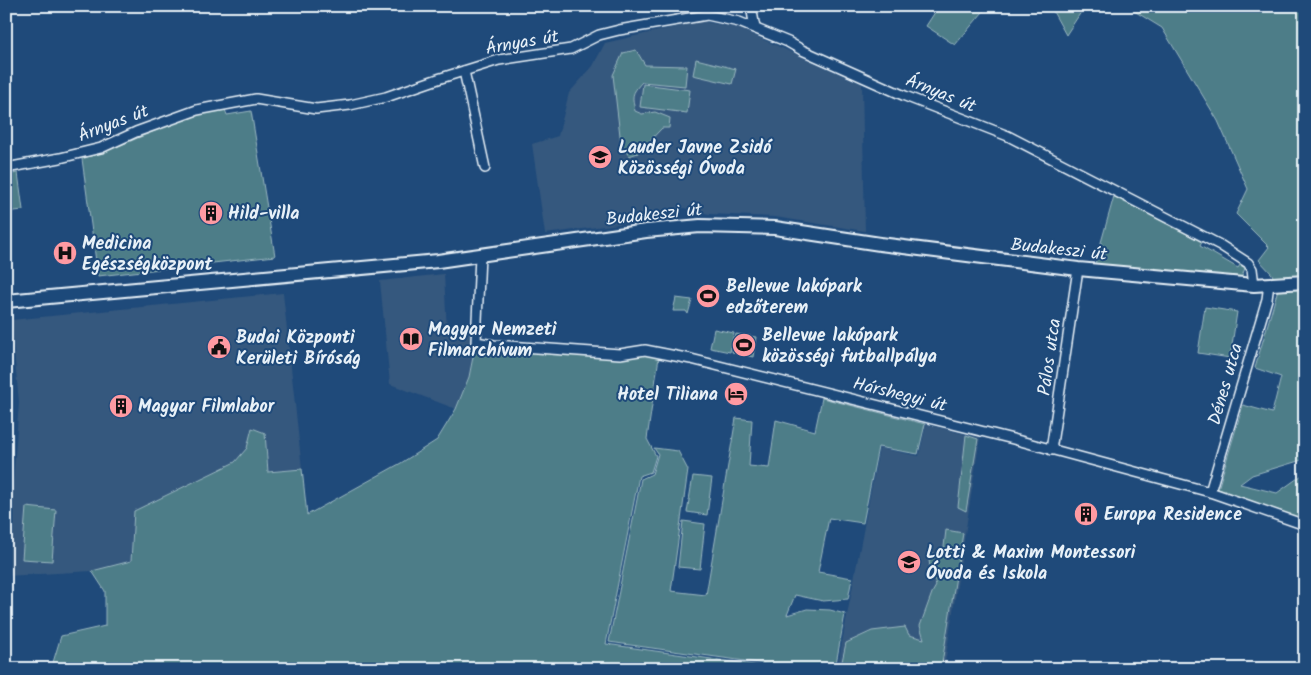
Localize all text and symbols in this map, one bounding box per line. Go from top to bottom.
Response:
street label: Árnyas út [483,23,562,64]
street label: Árnyas út [901,67,981,122]
street label: Árnyas út [74,97,154,151]
place label: Lauder Javne Zsidó Közösségi Óvoda [618,134,773,184]
school or university icon: Lauder Javne Zsidó Közösségi Óvoda [587,144,613,170]
street label: Budakeszi út [605,196,705,235]
building icon: Hild-villa [198,200,224,226]
place label: Hild-villa [228,200,299,229]
place label: Medicina Egészségközpont [82,230,214,280]
street label: Budakeszi út [1009,231,1109,270]
hospital icon: Medicina Egészségközpont [52,240,78,266]
place label: Bellevue lakópark edzőterem [726,273,863,323]
sports icon: Bellevue lakópark edzőterem [695,283,721,309]
place label: Magyar Nemzeti Filmarchívum [428,316,557,366]
street label: Pálos utca [1031,317,1070,398]
place label: Bellevue lakópark közösségi futballpálya [762,322,937,372]
place label: Budai Központi Kerületi Bíróság [236,324,361,374]
library icon: Magyar Nemzeti Filmarchívum [398,326,424,352]
sports icon: Bellevue lakópark közösségi futballpálya [731,332,757,358]
public building icon: Budai Központi Kerületi Bíróság [206,334,232,360]
street label: Dénes utca [1201,340,1252,429]
street label: Hárshegyi út [850,370,951,421]
place label: Hotel Tiliana [617,381,718,410]
hotel icon: Hotel Tiliana [723,381,749,407]
building icon: Magyar Filmlabor [108,393,134,419]
place label: Magyar Filmlabor [138,393,276,422]
building icon: Europa Residence [1073,501,1099,527]
place label: Europa Residence [1104,501,1242,530]
place label: Lotti & Maxim Montessori Óvoda és Iskola [926,539,1136,589]
school or university icon: Lotti & Maxim Montessori Óvoda és Iskola [896,549,922,575]

